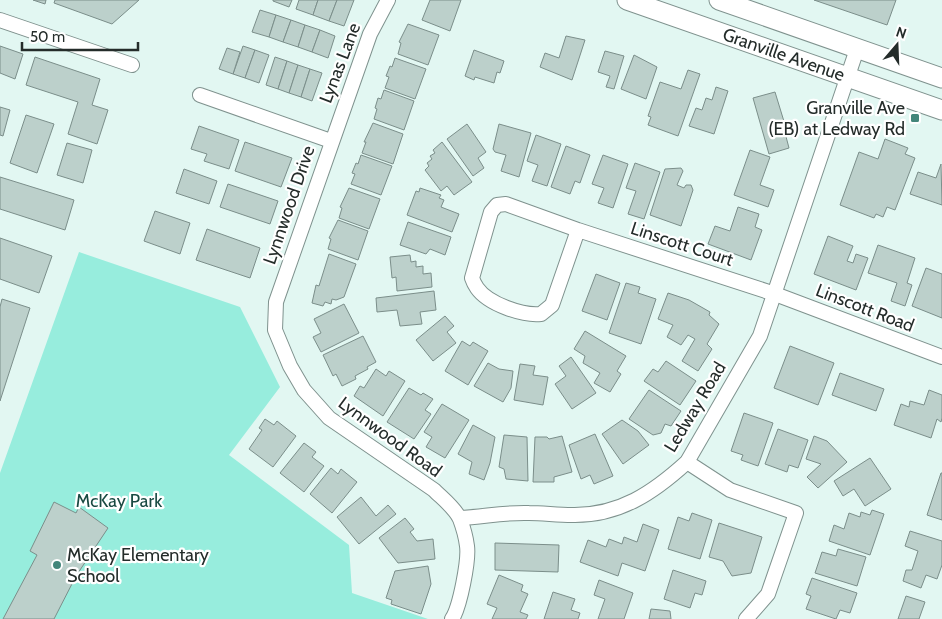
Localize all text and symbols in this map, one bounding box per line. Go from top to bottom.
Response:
scale bar [22,20,139,52]
street label: Lynas Lane [315,20,365,106]
north arrow [872,20,922,70]
street label: Granville Avenue [720,23,848,86]
text: N [894,23,909,43]
text: 50 m [30,28,65,46]
place label: Granville Ave (EB) at Ledway Rd [768,97,905,140]
marker: Granville Ave (EB) at Ledway Rd [909,112,921,124]
street label: Lynnwood Drive [258,143,320,267]
street label: Linscott Court [628,217,736,271]
street label: Linscott Road [813,279,917,337]
street label: Ledway Road [659,358,731,456]
street label: Lynnwood Road [334,392,446,482]
park label: McKay Park [76,490,163,512]
place label: McKay Elementary School [67,544,209,587]
marker: McKay Elementary School [51,559,63,571]

